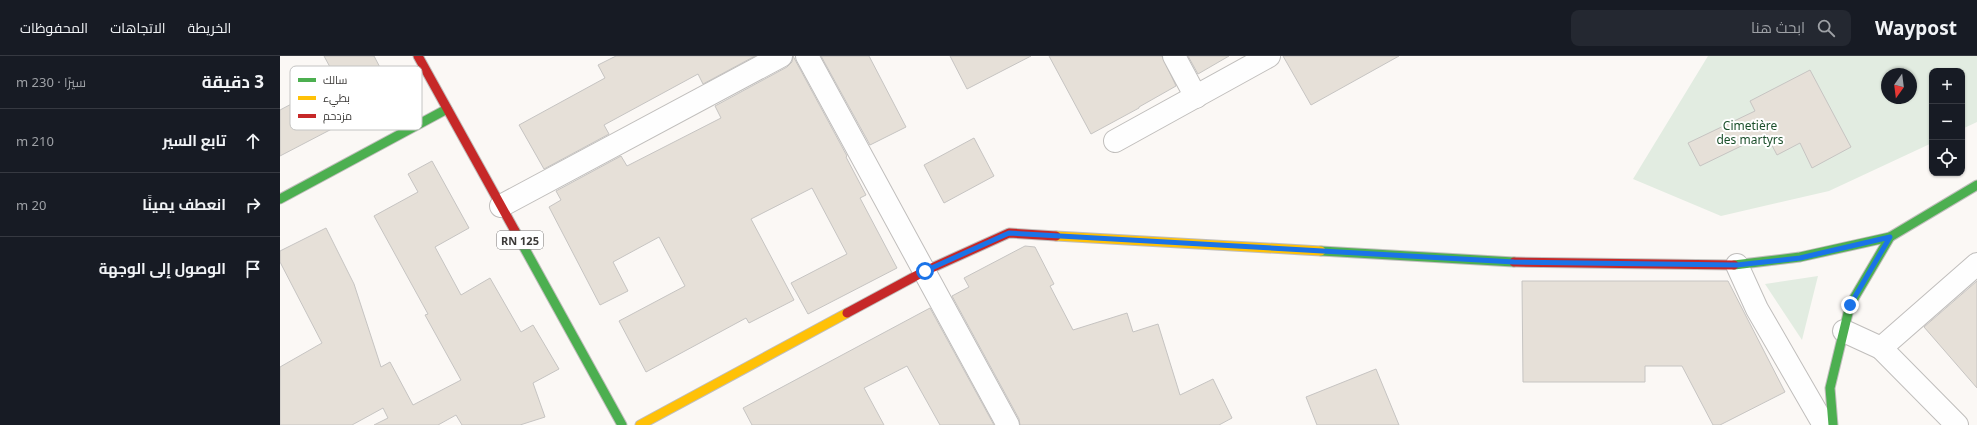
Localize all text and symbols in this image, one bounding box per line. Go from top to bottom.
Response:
search box [1571,10,1851,46]
text: Waypost [1875,15,1957,41]
text: ابحث هنا [1751,17,1805,37]
icon: search [1815,17,1837,39]
text: المحفوظات [20,18,88,37]
text: الاتجاهات [110,18,166,37]
text: الخريطة [188,18,231,37]
legend [290,66,422,130]
north arrow [1881,68,1917,104]
map controls [1929,68,1965,176]
button: + [1929,68,1965,104]
text: 3 دقيقة [202,70,264,93]
text: سالك [323,72,347,87]
text: سيرًا · 230 m [16,73,86,91]
text: بطيء [323,90,350,107]
button: − [1929,104,1965,140]
text: مزدحم [323,108,352,124]
park label: Cimetière des martyrs [1716,117,1784,148]
text: تابع السير [162,130,226,150]
icon: ahead [242,130,264,152]
text: 210 m [16,132,54,150]
button: locate [1929,140,1965,176]
text: انعطف يمينًا [142,194,226,214]
icon: right [242,194,264,216]
text: 20 m [16,196,46,214]
road number: RN 125 [497,231,543,249]
text: الوصول إلى الوجهة [99,258,226,278]
icon: arrive [242,258,264,280]
route start [916,262,934,280]
route end [1841,296,1859,314]

